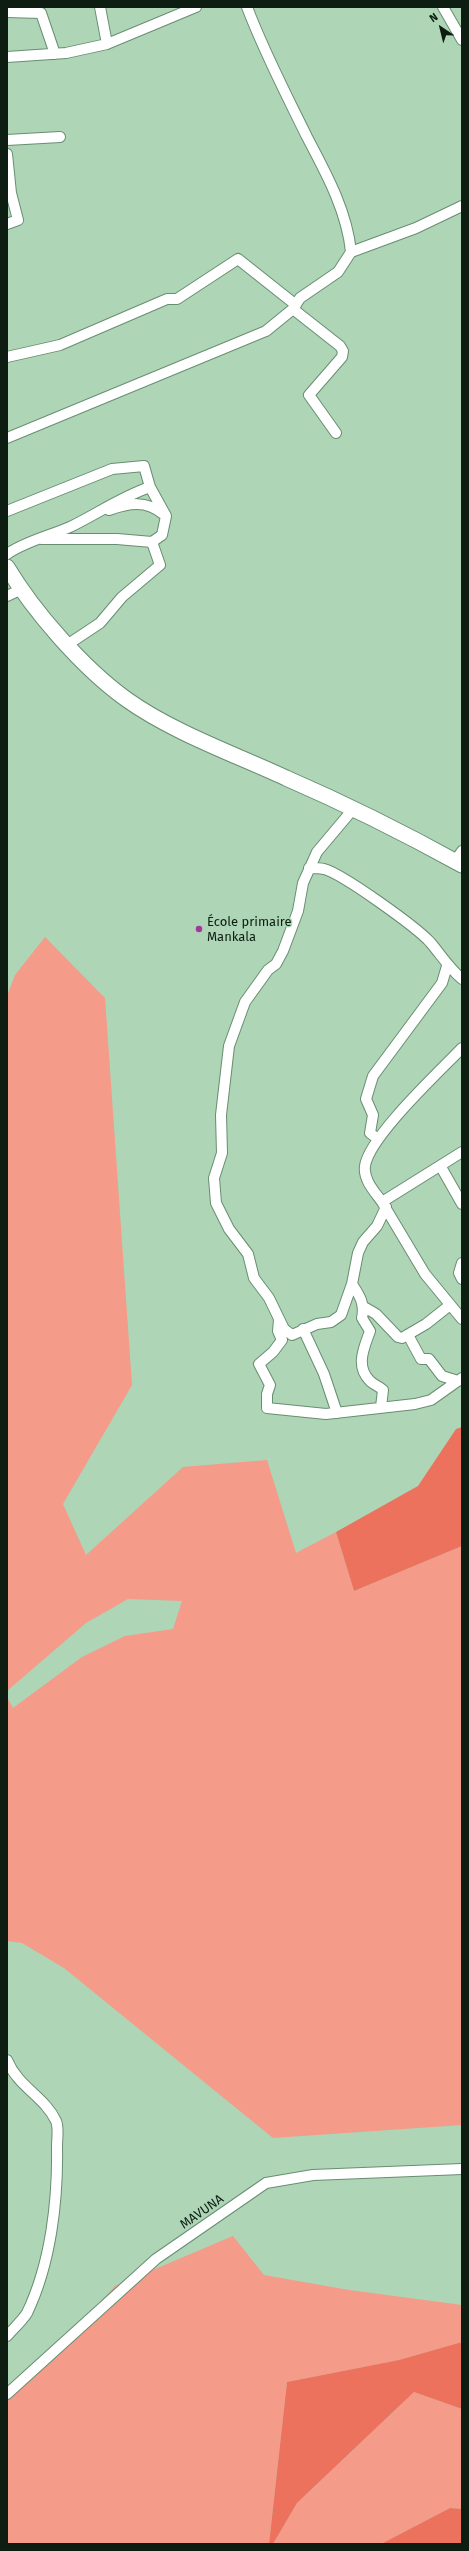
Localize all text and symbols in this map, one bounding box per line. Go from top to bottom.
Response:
north arrow [421,8,461,48]
text: N [427,10,441,25]
place label: École primaire Mankala [207,914,292,945]
marker: École primaire Mankala [194,924,204,934]
street label: MAVUNA [177,2191,227,2233]

